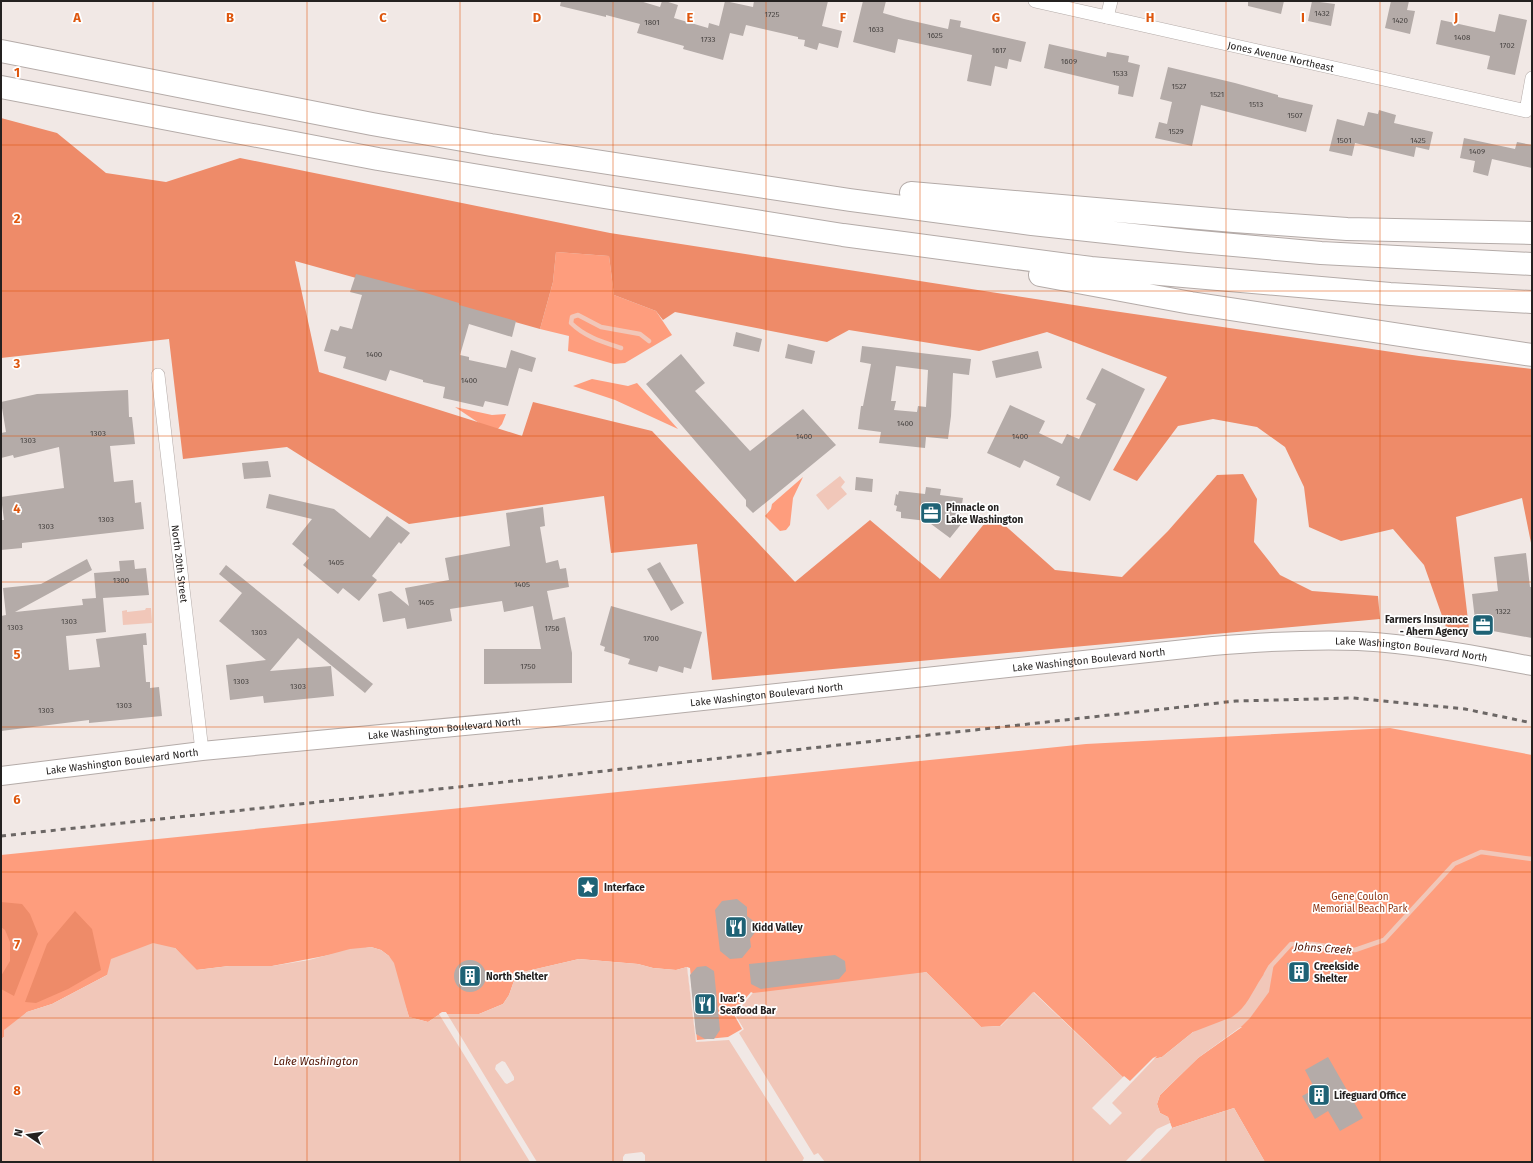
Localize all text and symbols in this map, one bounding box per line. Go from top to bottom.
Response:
house number: 1432 [1314,9,1330,18]
text: A [72,10,81,25]
text: B [226,10,234,25]
text: C [379,10,387,25]
text: D [533,10,542,25]
text: E [687,10,694,25]
house number: 1725 [765,10,779,19]
text: F [840,10,847,25]
text: G [992,10,1000,25]
text: H [1146,10,1154,25]
text: I [1301,10,1305,25]
text: J [1453,10,1458,25]
house number: 1420 [1392,16,1409,25]
house number: 1801 [644,18,660,27]
house number: 1633 [868,25,884,34]
house number: 1625 [927,31,943,40]
house number: 1408 [1454,33,1471,42]
house number: 1733 [701,35,715,44]
street label: Jones Avenue Northeast [1226,39,1335,75]
house number: 1702 [1499,41,1515,50]
house number: 1617 [992,46,1007,55]
house number: 1609 [1061,57,1077,66]
text: 1 [14,65,20,80]
house number: 1533 [1112,69,1128,78]
house number: 1527 [1172,82,1187,91]
house number: 1521 [1210,90,1224,99]
house number: 1513 [1249,100,1263,109]
house number: 1507 [1287,111,1303,120]
house number: 1529 [1168,127,1184,136]
house number: 1501 [1336,136,1352,145]
house number: 1425 [1410,136,1426,145]
house number: 1409 [1469,147,1485,156]
text: 2 [14,211,21,226]
house number: 1400 [366,350,383,359]
text: 3 [13,356,21,371]
house number: 1400 [461,376,478,385]
house number: 1400 [897,419,914,428]
house number: 1303 [90,429,106,438]
house number: 1400 [796,432,813,441]
house number: 1400 [1012,432,1029,441]
house number: 1303 [20,436,36,445]
office icon: Pinnacle on Lake Washington [918,500,944,526]
text: 4 [13,501,21,516]
place label: Pinnacle on Lake Washington [946,502,1024,526]
house number: 1303 [98,515,114,524]
house number: 1303 [38,522,54,531]
street label: North 20th Street [169,524,190,604]
house number: 1405 [328,558,344,567]
house number: 1300 [113,576,130,585]
house number: 1405 [514,580,530,589]
house number: 1405 [418,598,434,607]
house number: 1322 [1495,607,1511,616]
office icon: Farmers Insurance - Ahern Agency [1470,612,1496,638]
place label: Farmers Insurance - Ahern Agency [1385,614,1469,638]
house number: 1303 [61,617,77,626]
house number: 1303 [7,623,23,632]
house number: 1756 [544,624,560,633]
house number: 1303 [251,628,267,637]
house number: 1700 [643,634,659,643]
street label: Lake Washington Boulevard North [1335,635,1488,665]
street label: Lake Washington Boulevard North [1012,646,1166,675]
text: 5 [14,647,21,662]
house number: 1750 [520,662,536,671]
house number: 1303 [233,677,249,686]
street label: Lake Washington Boulevard North [690,681,844,709]
house number: 1303 [290,682,306,691]
house number: 1303 [116,701,132,710]
house number: 1303 [38,706,54,715]
street label: Lake Washington Boulevard North [367,716,522,742]
street label: Lake Washington Boulevard North [45,746,199,777]
text: 6 [13,792,21,807]
place icon: Interface [575,874,601,900]
place label: Interface [604,882,645,894]
park label: Gene Coulon Memorial Beach Park [1312,891,1408,915]
restaurant icon: Kidd Valley [723,914,749,940]
place label: Kidd Valley [752,922,804,934]
text: 7 [14,937,20,952]
water label: Johns Creek [1293,940,1352,957]
building icon: Creekside Shelter [1286,959,1312,985]
place label: Creekside Shelter [1314,961,1360,985]
building icon: North Shelter [457,963,483,989]
place label: North Shelter [486,971,549,983]
restaurant icon: Ivar's Seafood Bar [692,991,718,1017]
place label: Ivar's Seafood Bar [720,993,777,1017]
water label: Lake Washington [274,1055,358,1068]
building icon: Lifeguard Office [1306,1082,1332,1108]
text: 8 [13,1083,21,1098]
place label: Lifeguard Office [1334,1090,1407,1102]
north arrow [8,1115,48,1155]
text: N [12,1128,26,1138]

